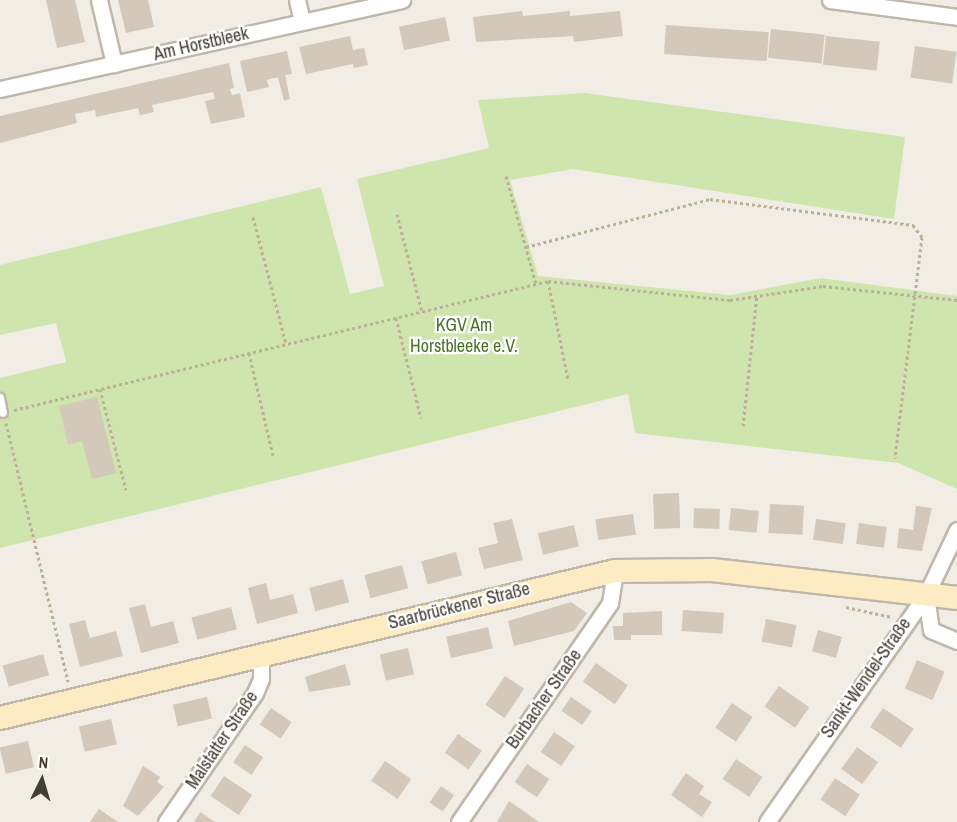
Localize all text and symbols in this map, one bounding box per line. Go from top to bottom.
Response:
street label: Am Horstbleek [151,23,251,65]
park label: KGV Am Horstbleeke e.V. [410,315,518,358]
street label: Saarbrückener Straße [386,578,532,634]
street label: Sankt-Wendel-Straße [817,614,915,742]
street label: Burbacher Straße [502,645,586,753]
street label: Malstatter Straße [181,687,263,793]
north arrow [12,750,72,810]
text: N [38,751,49,773]

